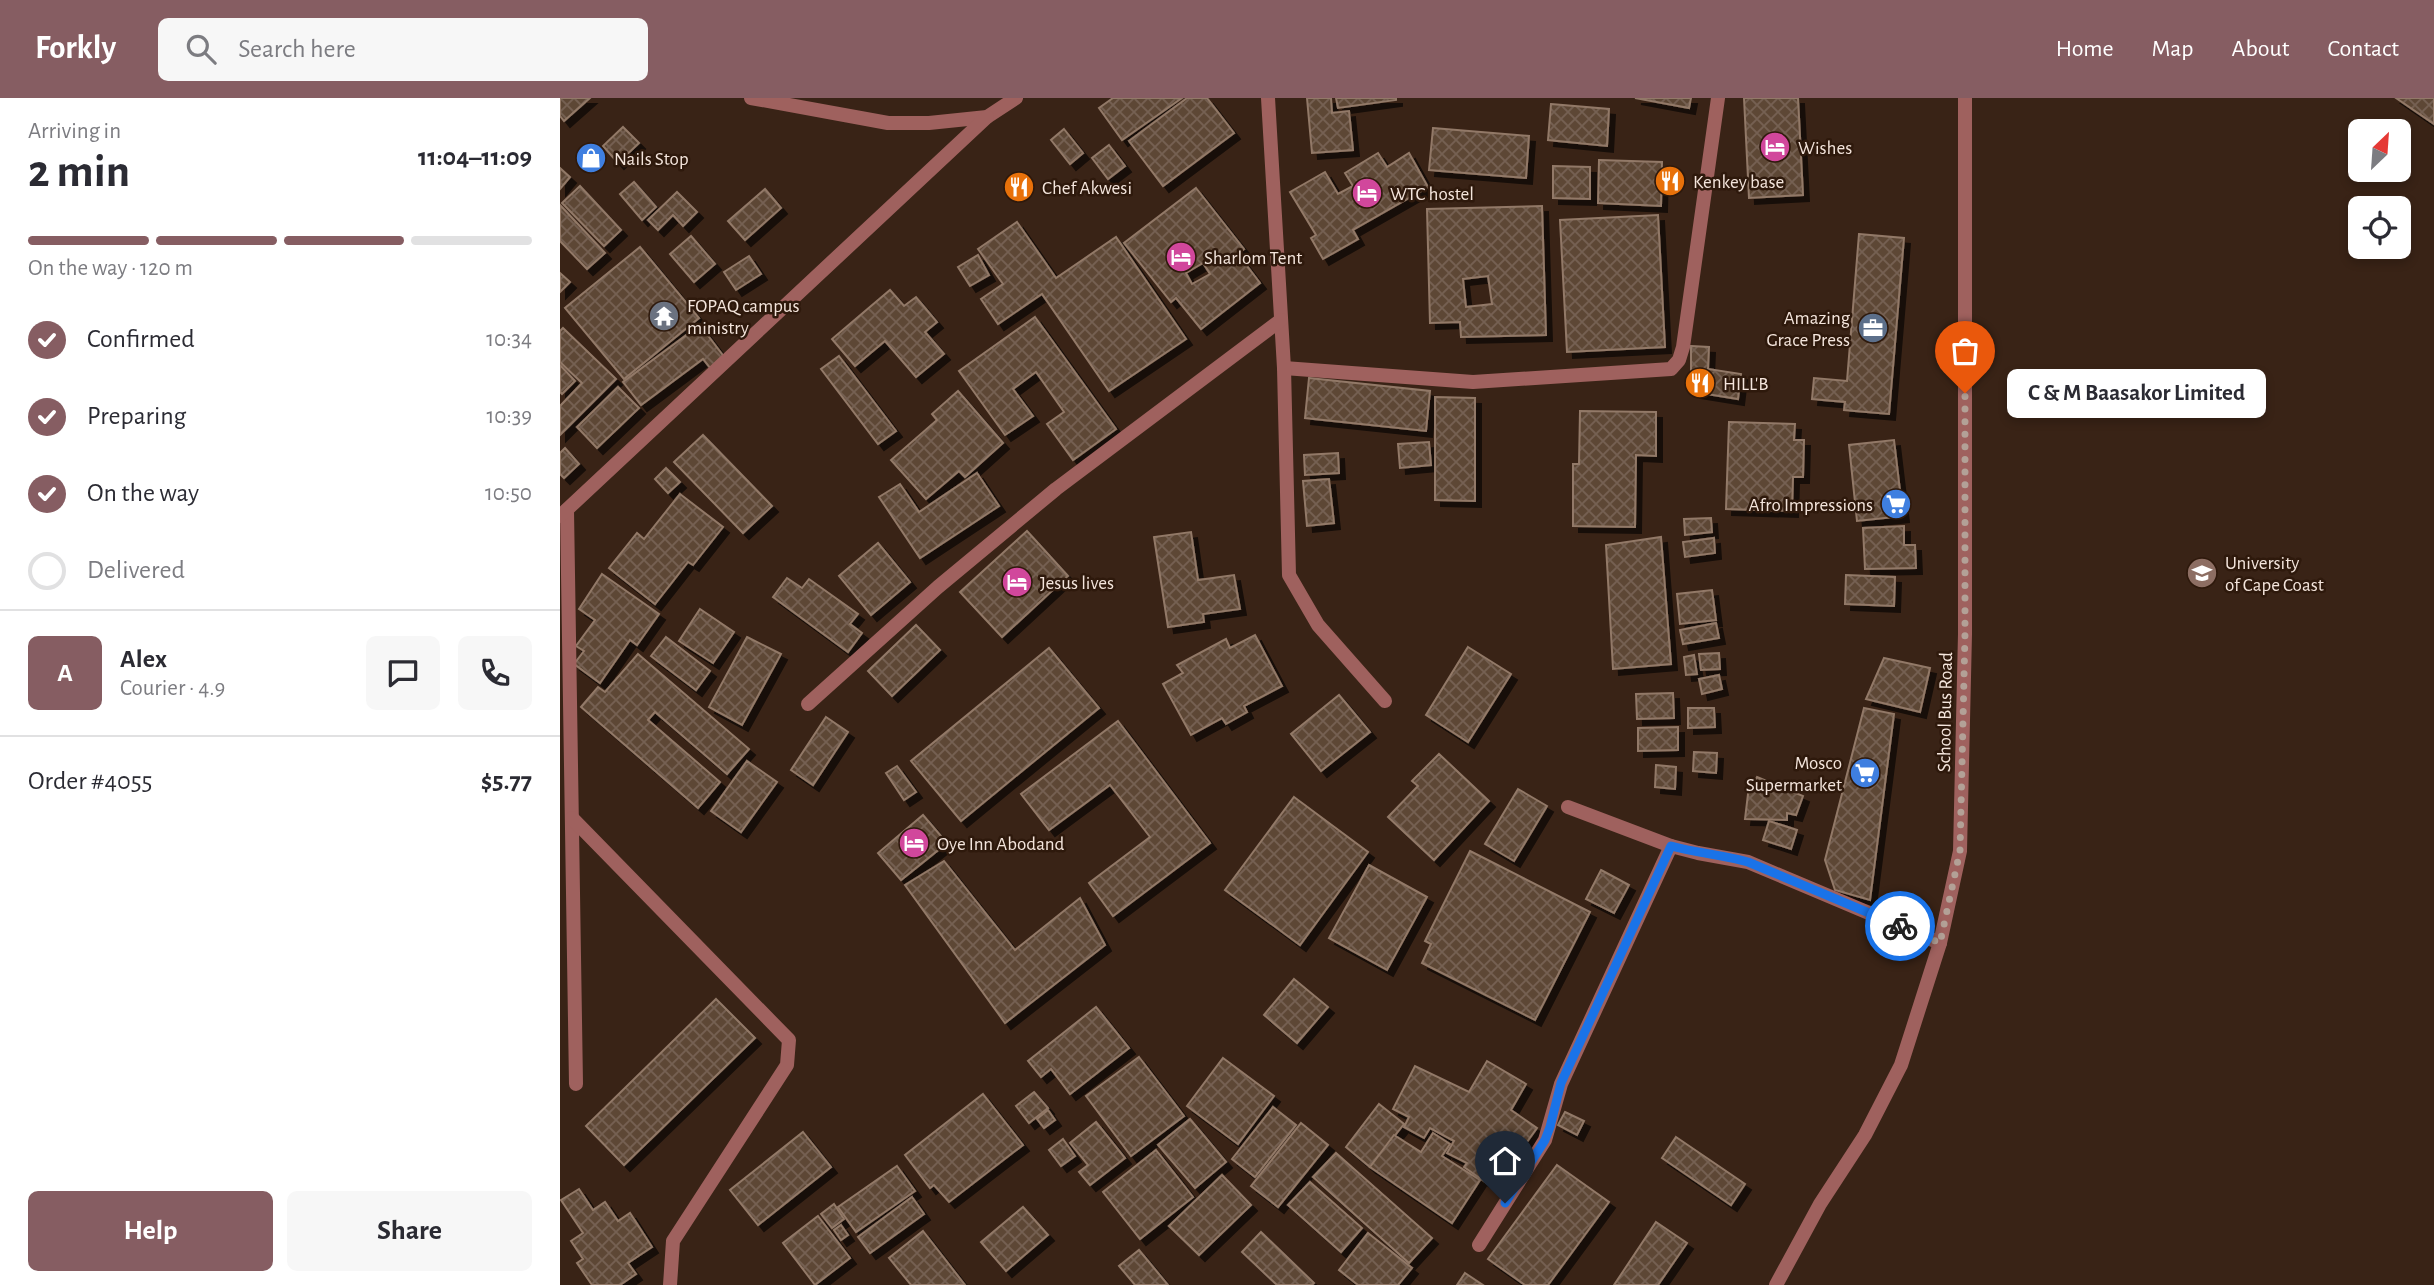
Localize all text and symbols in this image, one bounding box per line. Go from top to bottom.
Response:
search box [158,18,648,81]
icon: search [182,30,220,68]
text: Forkly [35,32,116,65]
text: Search here [238,36,356,62]
text: Home [2056,37,2114,61]
text: Map [2152,37,2194,61]
text: About [2232,37,2289,61]
text: Contact [2327,37,2399,61]
north arrow [2348,119,2412,182]
map controls [2348,119,2411,259]
text: Arriving in [28,120,121,143]
hotel icon: Wishes [1758,130,1792,164]
place label: Wishes [1798,139,1852,158]
shop icon: Nails Stop [574,141,608,175]
text: 11:04–11:09 [418,144,532,170]
text: 2 min [28,149,130,195]
place label: Nails Stop [614,150,689,169]
restaurant icon: Kenkey base [1653,164,1687,198]
restaurant icon: Chef Akwesi [1002,170,1036,204]
place label: Kenkey base [1693,173,1784,192]
hotel icon: WTC hostel [1350,176,1384,210]
place label: Chef Akwesi [1042,179,1132,198]
place label: WTC hostel [1390,185,1474,204]
button: locate [2348,196,2411,259]
hotel icon: Sharlom Tent [1164,240,1198,274]
place label: Sharlom Tent [1204,249,1302,268]
text: On the way · 120 m [28,257,193,280]
place label: FOPAQ campus ministry [687,297,800,338]
temple icon: FOPAQ campus ministry [647,299,681,333]
place label: Amazing Grace Press [1767,309,1851,350]
office icon: Amazing Grace Press [1856,311,1890,345]
icon: check [28,321,66,359]
pin [1935,321,1995,393]
text: Confirmed [87,326,195,352]
text: 10:34 [486,328,532,351]
icon: bag [1946,332,1984,370]
restaurant icon: HILL'B [1683,366,1717,400]
callout: C & M Baasakor Limited [2007,368,2266,418]
place label: HILL'B [1723,375,1768,394]
text: C & M Baasakor Limited [2028,382,2245,405]
icon: check [28,398,66,436]
text: Preparing [87,403,186,429]
text: 10:39 [486,405,532,428]
icon: check [28,475,66,513]
text: On the way [87,480,199,506]
text: 10:50 [485,482,532,505]
supermarket icon: Afro Impressions [1879,487,1913,521]
place label: Afro Impressions [1749,496,1873,515]
place label: University of Cape Coast [2225,554,2324,595]
school or university icon: University of Cape Coast [2185,556,2219,590]
text: Delivered [87,557,185,583]
hotel icon: Jesus lives [1000,565,1034,599]
place label: Jesus lives [1040,574,1114,593]
button: chat [366,636,440,710]
button: phone [458,636,532,710]
text: Alex [120,646,167,672]
street label: School Bus Road [1935,652,1956,772]
text: A [57,660,73,686]
text: Courier · 4.9 [120,677,225,700]
place label: Mosco Supermarket [1746,754,1842,795]
supermarket icon: Mosco Supermarket [1848,756,1882,790]
text: Order #4055 [28,768,152,794]
text: $5.77 [481,768,532,794]
hotel icon: Oye Inn Abodand [897,826,931,860]
place label: Oye Inn Abodand [937,835,1065,854]
courier [1865,891,1935,961]
icon: bike [1881,907,1919,945]
pin [1475,1131,1535,1203]
icon: home [1486,1142,1524,1180]
button: Help [28,1191,273,1271]
button: Share [287,1191,532,1271]

